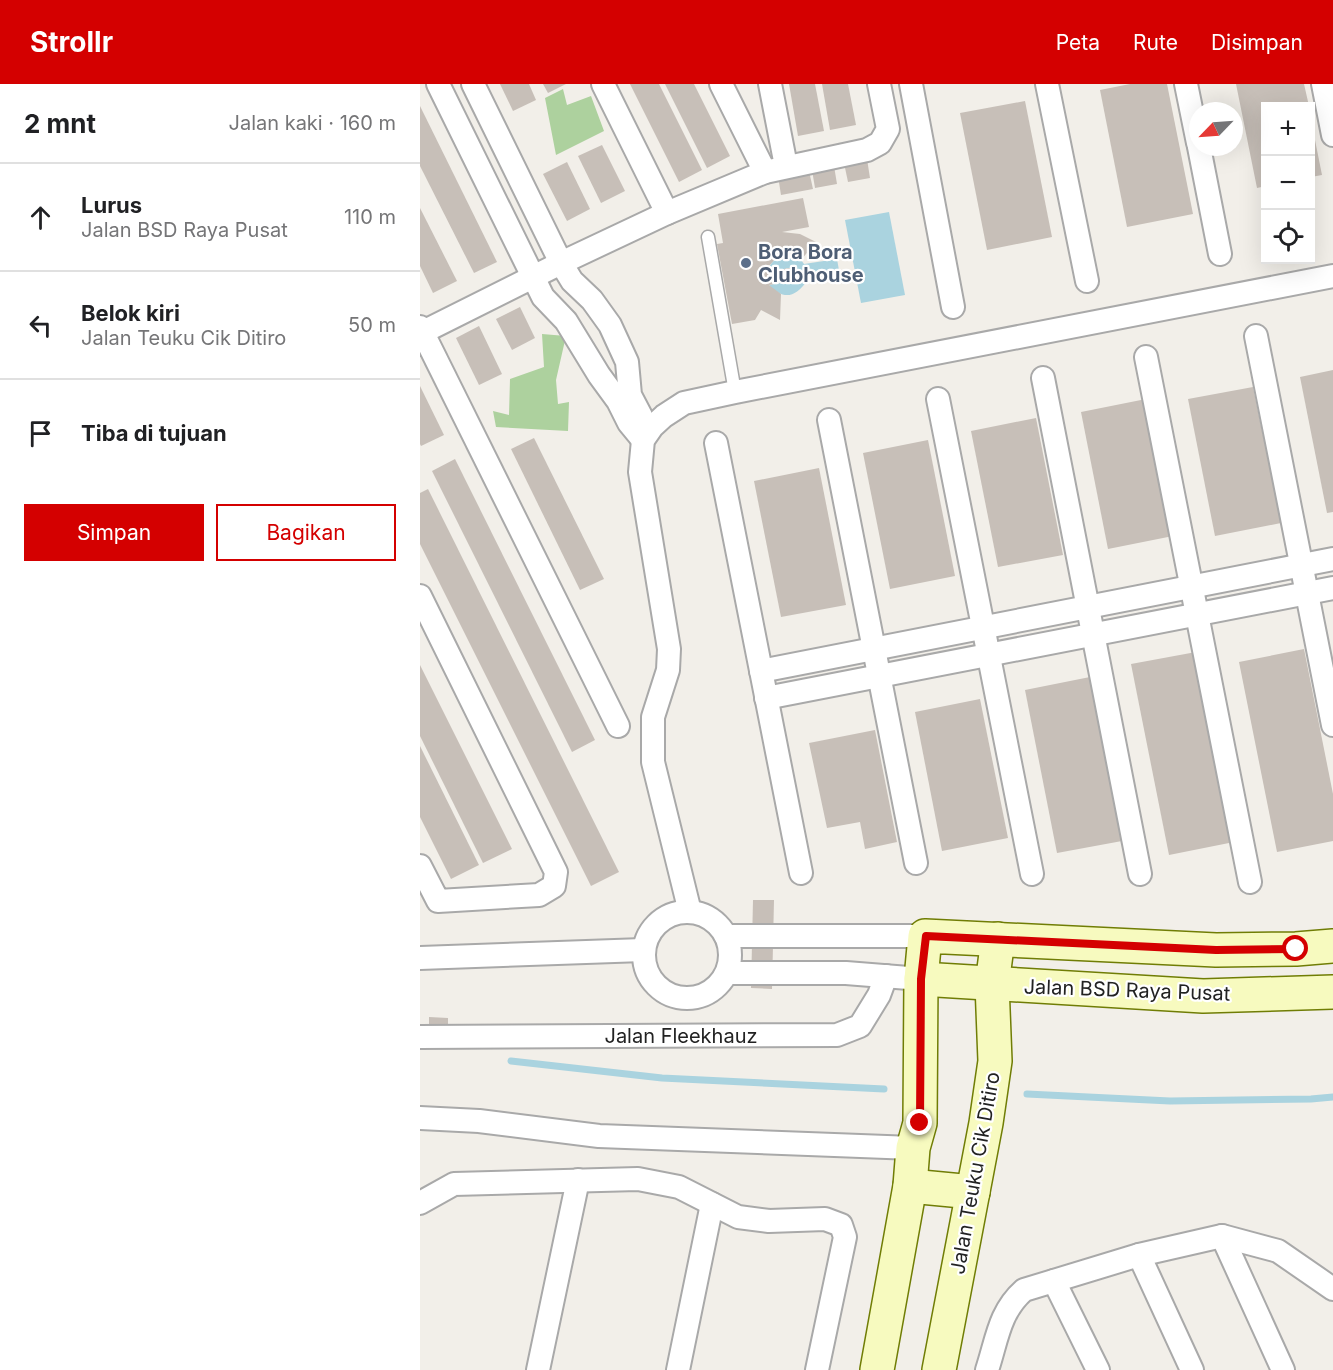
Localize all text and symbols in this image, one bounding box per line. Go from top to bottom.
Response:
text: Strollr [30,25,113,59]
text: Peta [1056,30,1100,55]
text: Rute [1133,30,1178,55]
text: Disimpan [1211,30,1303,55]
north arrow [1189,102,1243,156]
map controls [1261,102,1315,264]
button: + [1261,102,1315,156]
text: 2 mnt [24,108,96,139]
text: Jalan kaki · 160 m [229,111,396,135]
button: − [1261,156,1315,210]
text: Lurus [81,192,142,218]
icon: ahead [24,201,57,234]
text: 110 m [344,205,396,229]
button: locate [1261,210,1315,264]
text: Jalan BSD Raya Pusat [81,218,288,242]
place label: Bora Bora Clubhouse [758,240,864,287]
marker: Bora Bora Clubhouse [739,256,753,270]
text: Belok kiri [81,300,180,326]
icon: left [24,309,57,342]
text: 50 m [348,313,396,337]
text: Jalan Teuku Cik Ditiro [81,326,286,350]
icon: arrive [24,417,57,450]
text: Tiba di tujuan [81,420,227,446]
button: Simpan [24,504,204,561]
button: Bagikan [216,504,396,561]
route start [1282,935,1308,961]
street label: Jalan BSD Raya Pusat [1023,974,1231,1006]
street label: Jalan Fleekhauz [604,1024,758,1048]
street label: Jalan Teuku Cik Ditiro [945,1070,1005,1276]
route end [906,1109,932,1135]

